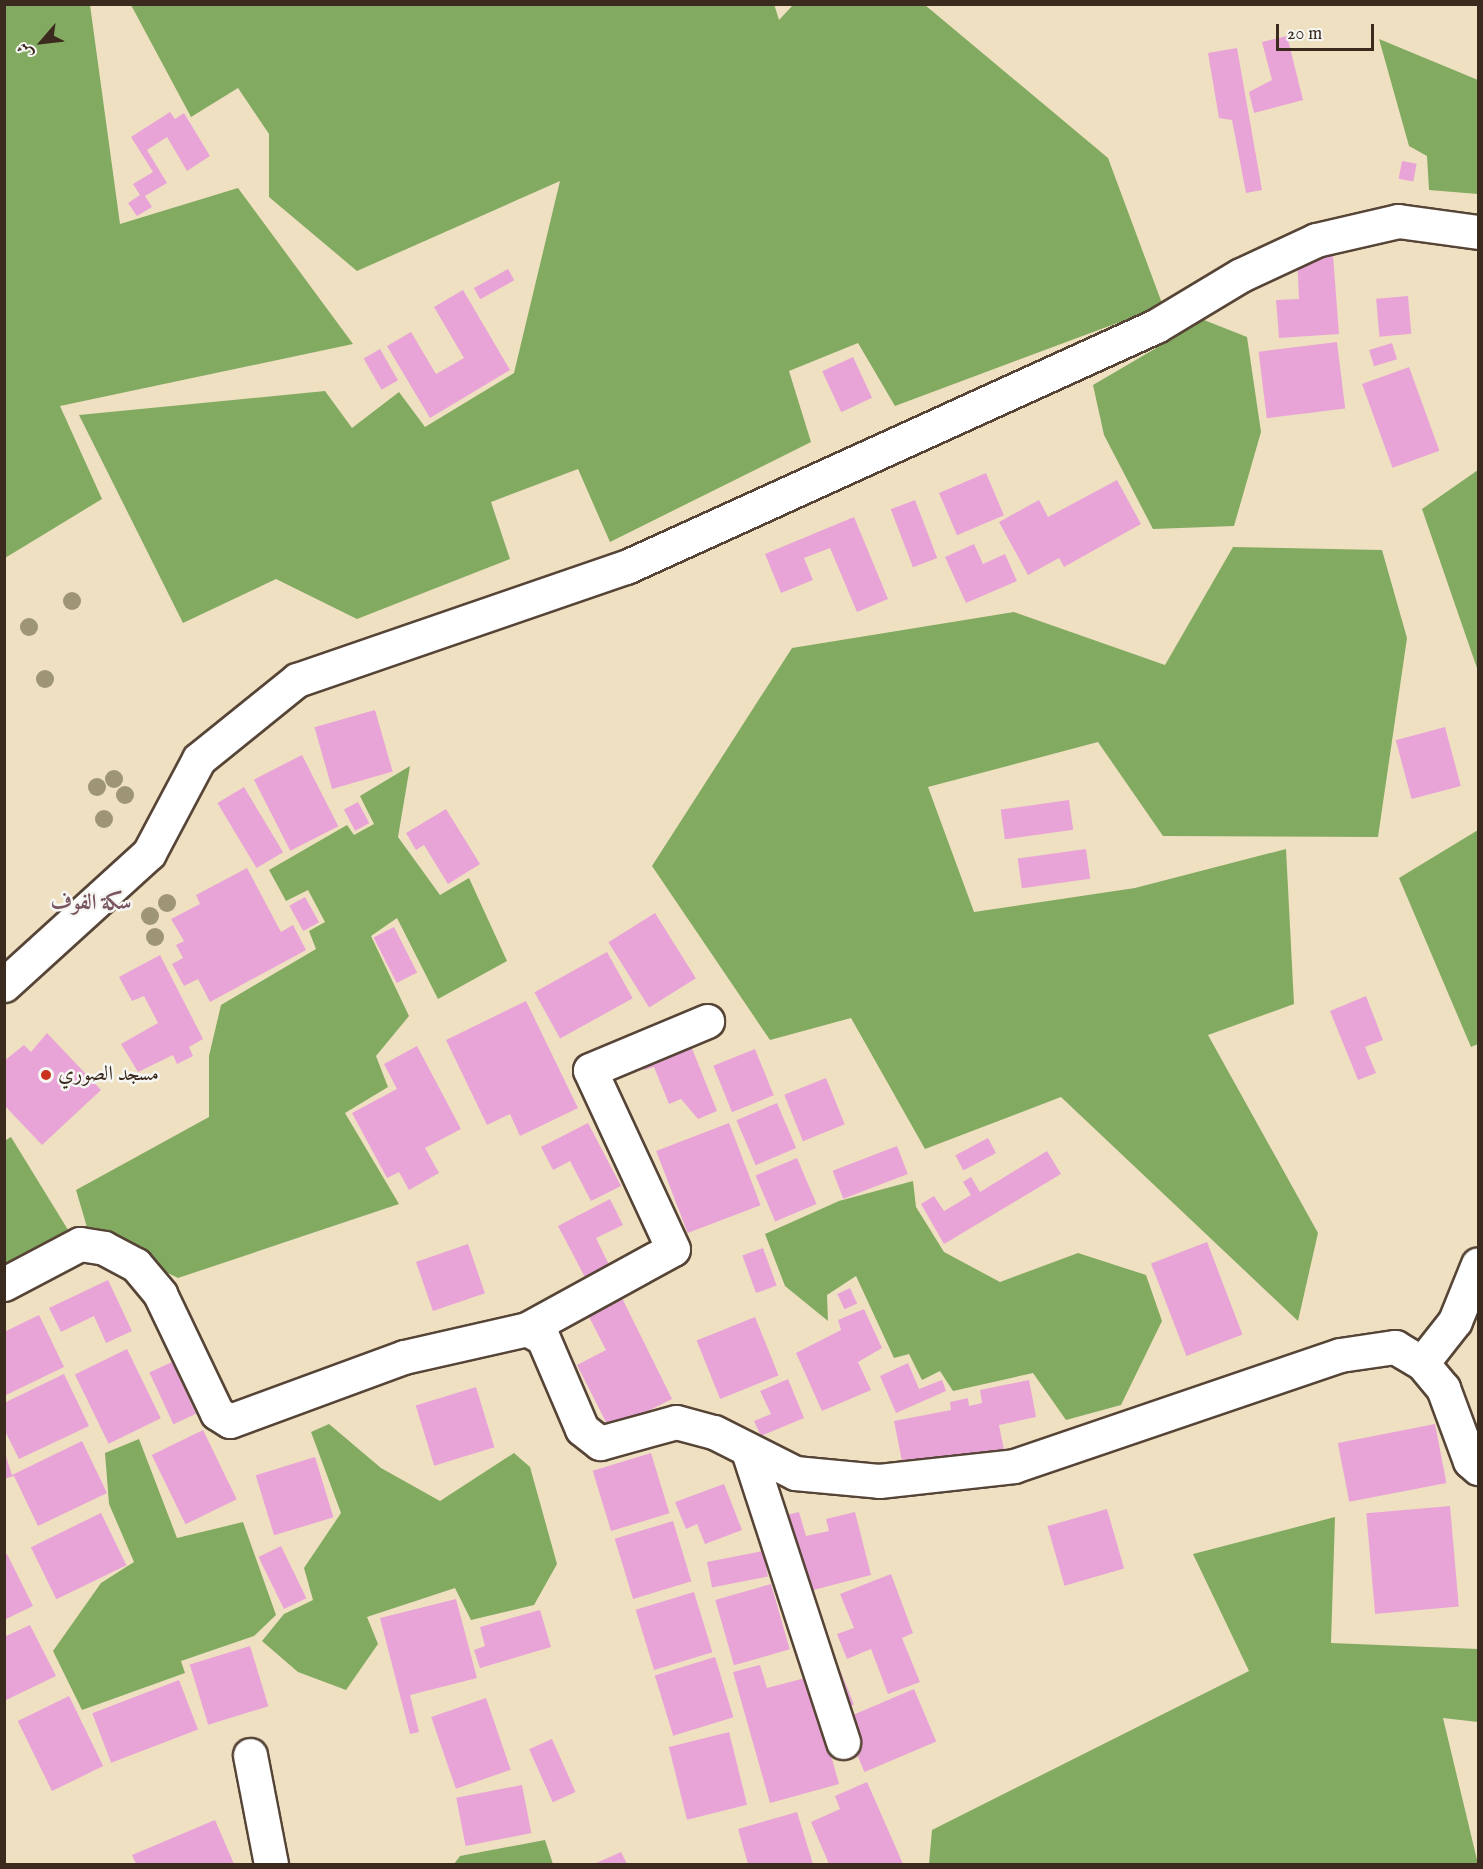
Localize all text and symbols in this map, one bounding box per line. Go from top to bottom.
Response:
north arrow [12,12,72,72]
scale bar [1279,12,1376,50]
text: 20 m [1287,23,1322,46]
text: ش [14,39,39,62]
district label: سكة الفوف [50,891,132,917]
place label: مسجد الصوري [58,1062,159,1088]
marker: مسجد الصوري [39,1068,53,1082]

